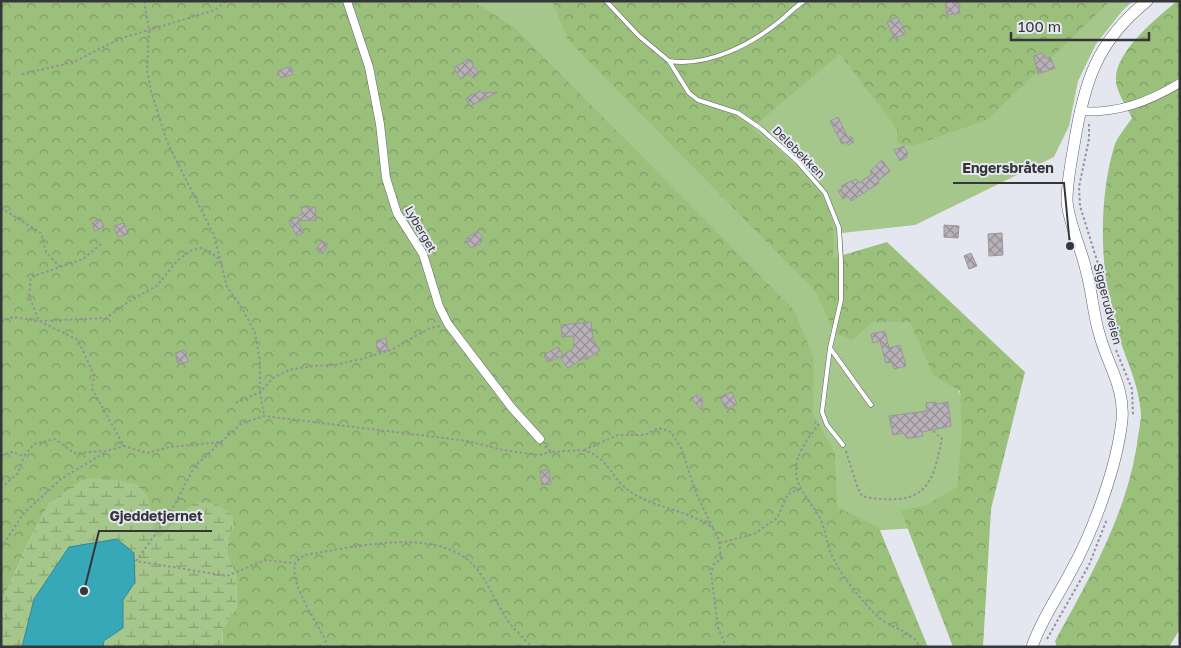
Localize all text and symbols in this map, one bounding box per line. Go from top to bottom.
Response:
scale bar [1011,10,1148,42]
text: 100 m [1018,17,1061,35]
street label: Delebekken [770,123,828,181]
callout: Engersbråten [953,154,1064,183]
text: Engersbråten [962,159,1054,176]
street label: Lyberget [402,203,440,255]
street label: Siggerudveien [1091,262,1125,346]
callout: Gjeddetjernet [99,502,212,531]
text: Gjeddetjernet [109,507,203,524]

